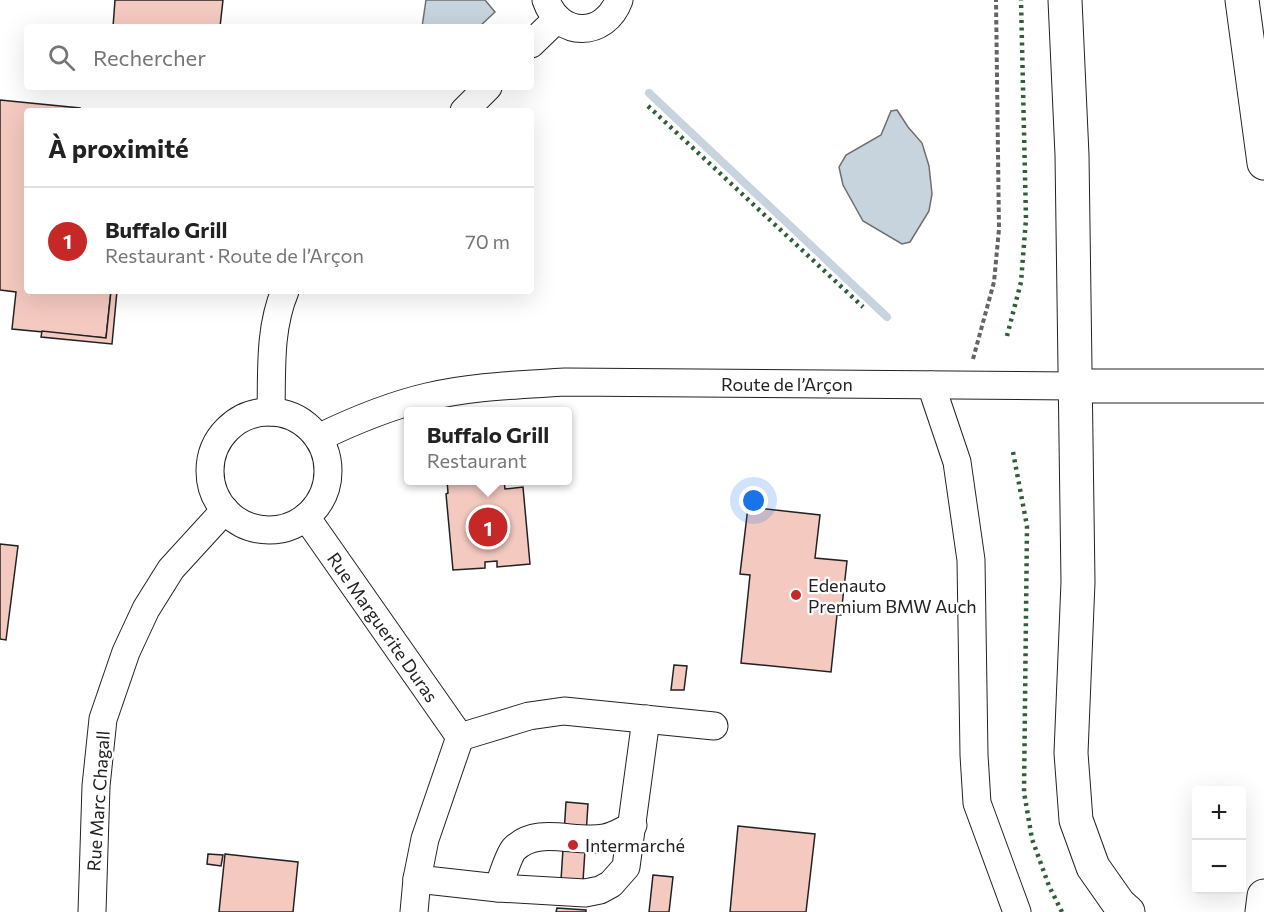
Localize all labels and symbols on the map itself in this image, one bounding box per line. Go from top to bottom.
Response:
street label: Route de l’Arçon [721,373,853,395]
your location [739,486,768,515]
pin: 1 [468,504,508,550]
street label: Rue Marguerite Duras [323,548,443,706]
place label: Edenauto Premium BMW Auch [808,574,977,617]
marker: Edenauto Premium BMW Auch [789,588,803,602]
street label: Rue Marc Chagall [82,730,114,872]
place label: Intermarché [585,834,685,856]
marker: Intermarché [566,838,580,852]

